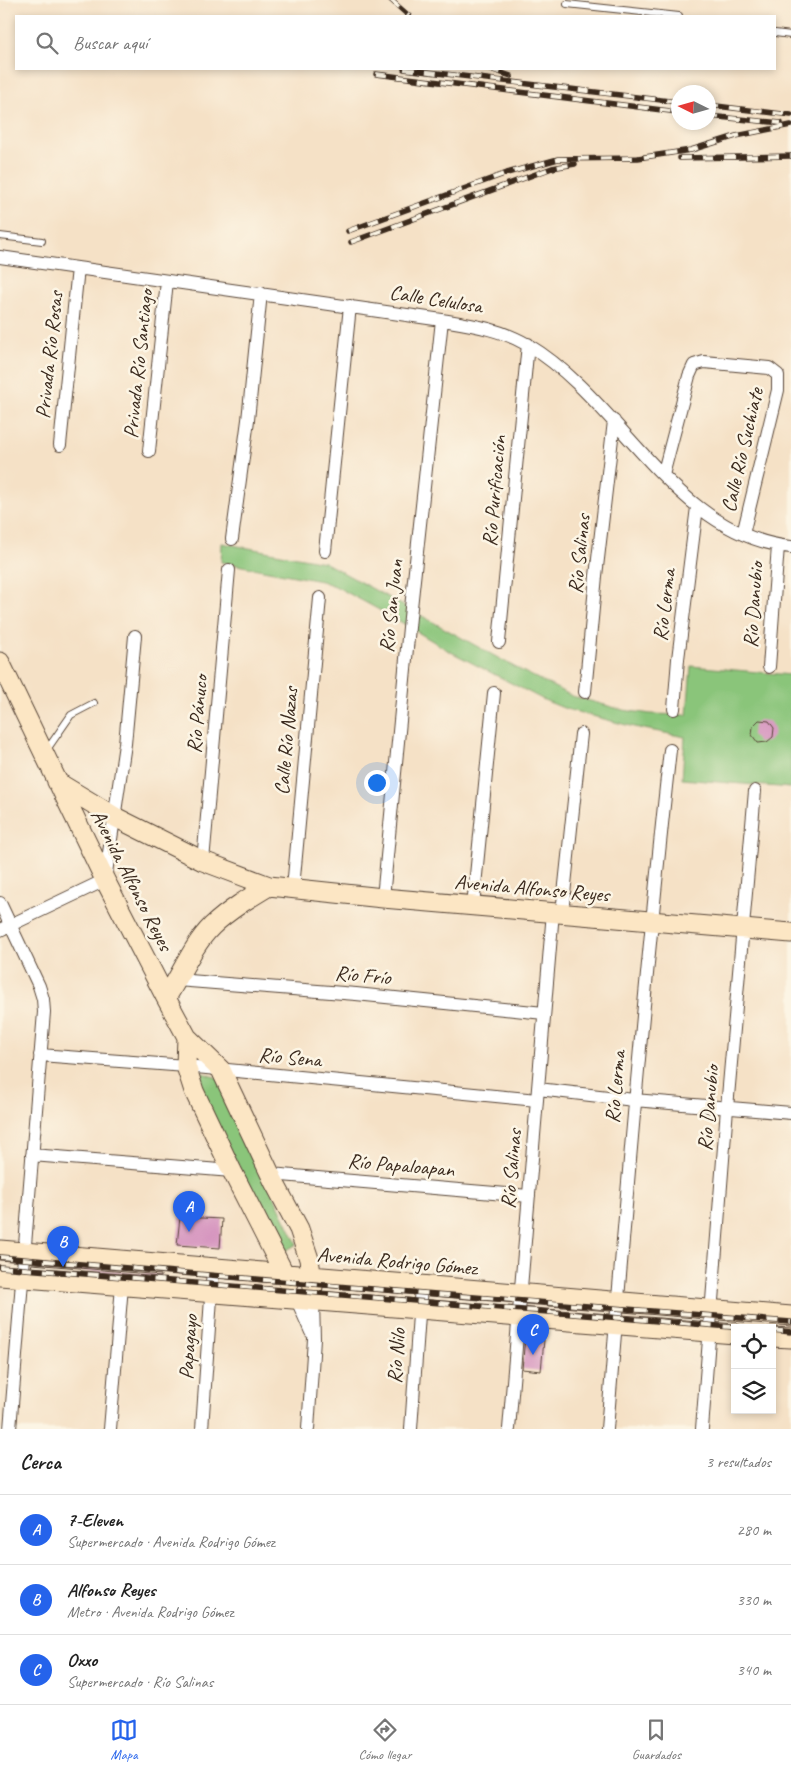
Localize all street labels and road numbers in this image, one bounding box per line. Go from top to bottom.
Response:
street label: Calle Celulosa [388,279,486,320]
street label: Privada Río Santiago [117,286,159,440]
street label: Privada Río Rosas [29,288,69,420]
street label: Calle Río Suchiate [715,384,769,515]
street label: Río Purificación [476,434,512,548]
street label: Río Salinas [562,511,596,595]
street label: Río San Juan [373,558,409,654]
street label: Río Danubio [737,559,769,649]
street label: Río Lerma [647,565,682,643]
street label: Río Pánuco [181,671,214,754]
street label: Calle Río Nazas [268,684,304,796]
street label: Avenida Alfonso Reyes [85,805,180,957]
street label: Avenida Alfonso Reyes [454,868,612,908]
street label: Río Frío [334,960,394,991]
street label: Río Sena [258,1041,325,1073]
street label: Río Lerma [599,1047,631,1124]
street label: Río Danubio [691,1061,725,1152]
street label: Río Salinas [495,1126,528,1210]
street label: Río Papaloapan [347,1147,456,1183]
street label: Avenida Rodrigo Gómez [316,1241,480,1281]
street label: Papagayo [173,1312,203,1380]
street label: Río Nilo [381,1326,411,1384]

